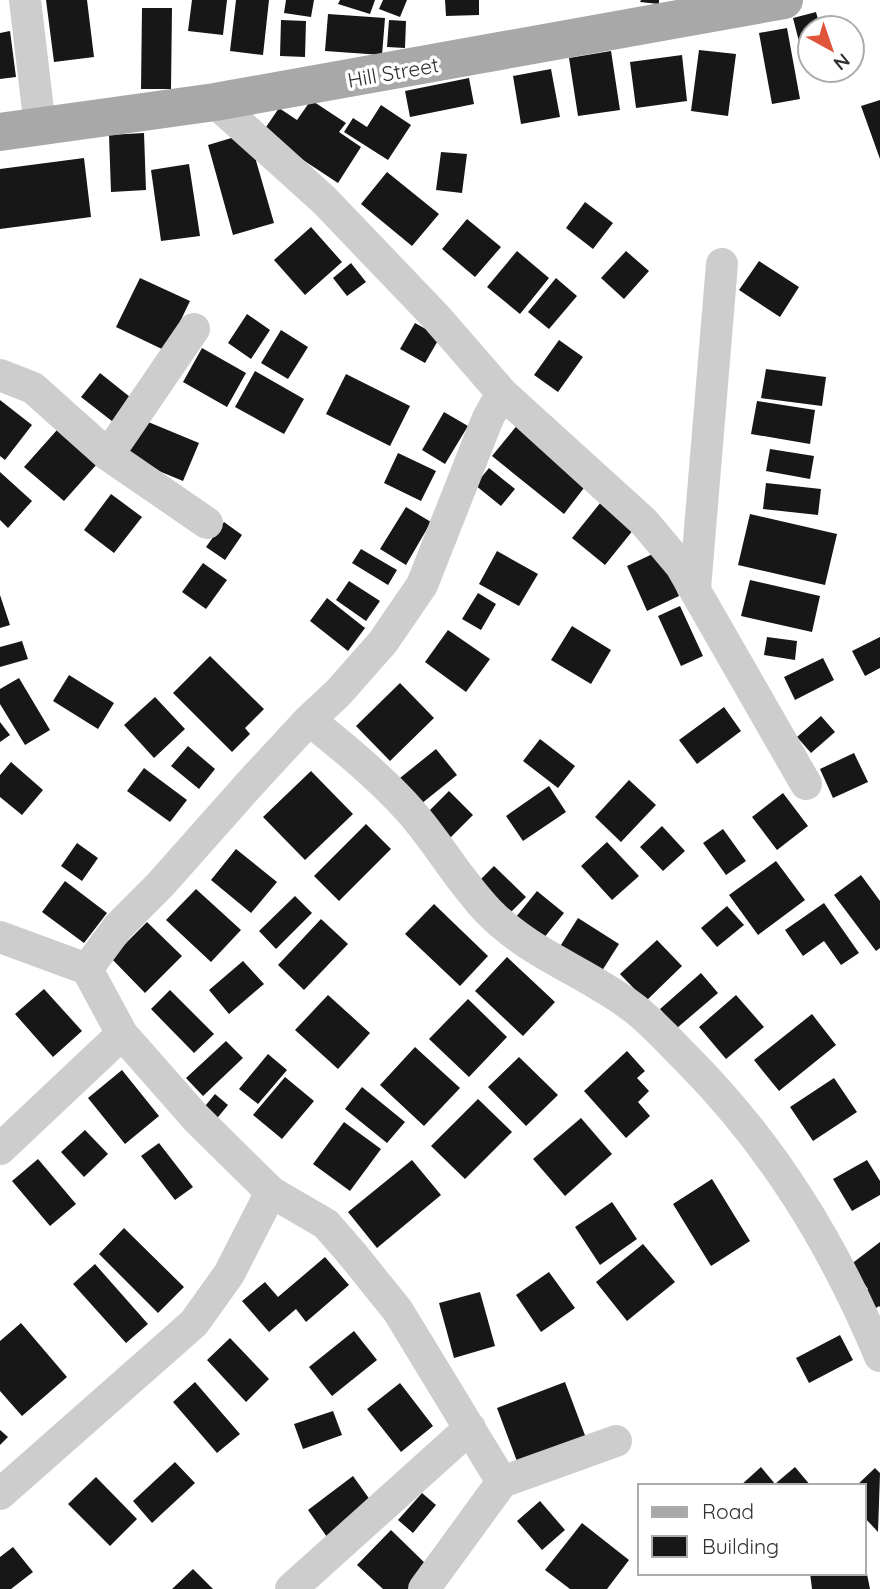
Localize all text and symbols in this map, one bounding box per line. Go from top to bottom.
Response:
north arrow [796,14,866,84]
text: N [829,48,855,76]
street label: Hill Street [345,51,441,93]
legend [638,1484,866,1575]
text: Road [702,1498,754,1524]
text: Building [702,1533,779,1559]

